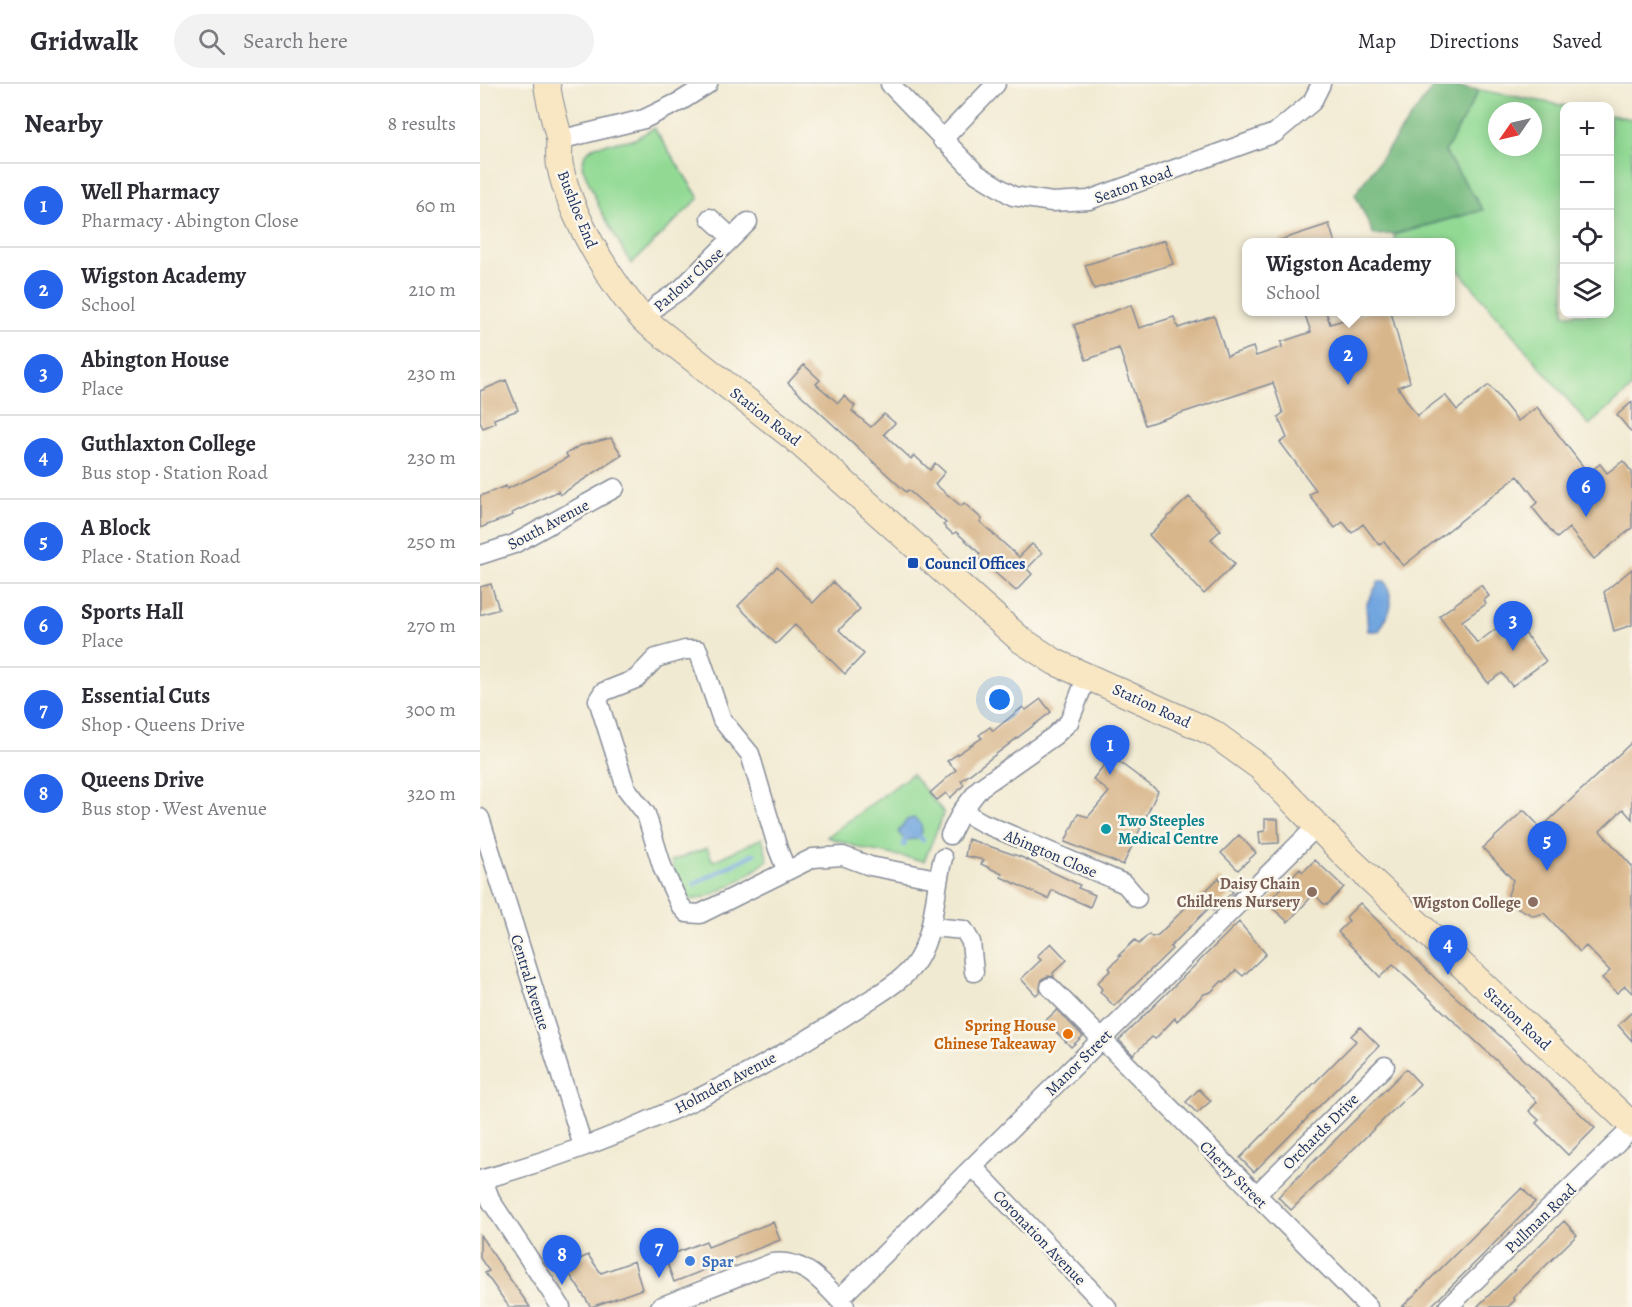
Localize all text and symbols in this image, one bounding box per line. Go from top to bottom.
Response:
search box [174,14,594,68]
text: Gridwalk [30,22,138,60]
icon: search [195,25,228,58]
text: Search here [243,26,348,56]
text: Map [1358,27,1396,55]
text: Directions [1429,27,1519,55]
text: Saved [1552,27,1602,55]
north arrow [1488,102,1542,156]
map controls [1560,102,1614,318]
button: + [1560,102,1614,156]
text: Nearby [24,106,103,141]
text: 8 results [388,110,456,137]
button: − [1560,156,1614,210]
street label: Seaton Road [1091,161,1176,209]
street label: Bushloe End [552,167,603,252]
text: Well Pharmacy [81,177,219,207]
text: 1 [40,192,47,219]
text: 60 m [416,192,456,219]
text: Pharmacy · Abington Close [81,207,299,234]
button: locate [1560,210,1614,264]
popup [1242,238,1455,316]
street label: Parlour Close [649,242,729,317]
text: Wigston Academy [1266,249,1431,279]
text: Wigston Academy [81,261,246,291]
button: layers [1560,264,1614,318]
text: 2 [39,276,48,303]
text: 210 m [408,276,456,303]
text: School [1266,279,1320,306]
text: School [81,291,135,318]
pin: 2 [1328,336,1368,385]
text: Abington House [81,345,229,375]
text: 3 [39,360,48,387]
text: 230 m [407,360,456,387]
text: Place [81,375,123,402]
street label: Station Road [725,382,806,452]
text: Guthlaxton College [81,429,256,459]
text: 4 [39,444,48,471]
text: 230 m [407,444,456,471]
text: Bus stop · Station Road [81,459,268,486]
pin: 6 [1566,468,1606,517]
street label: South Avenue [504,494,593,556]
text: A Block [81,513,150,543]
text: 5 [39,528,48,555]
text: 250 m [407,528,456,555]
text: Place · Station Road [81,543,241,570]
place label: Council Offices [925,553,1026,575]
marker: Council Offices [906,556,920,570]
text: Sports Hall [81,597,183,627]
pin: 3 [1494,602,1532,651]
text: 6 [39,612,48,639]
text: 270 m [407,612,456,639]
text: Place [81,627,123,654]
street label: Station Road [1109,678,1195,734]
text: Essential Cuts [81,681,210,711]
your location [985,685,1014,714]
text: 7 [39,696,48,723]
text: 300 m [406,696,456,723]
text: Shop · Queens Drive [81,711,245,738]
pin: 1 [1090,726,1130,775]
text: Queens Drive [81,765,204,795]
text: 8 [39,780,48,807]
text: 320 m [407,780,456,807]
text: Bus stop · West Avenue [81,795,267,822]
place label: Two Steeples Medical Centre [1118,810,1218,850]
marker: Two Steeples Medical Centre [1099,822,1113,836]
pin: 5 [1528,822,1566,871]
street label: Abington Close [1000,824,1101,883]
place label: Daisy Chain Childrens Nursery [1177,873,1301,913]
marker: Daisy Chain Childrens Nursery [1305,885,1319,899]
place label: Wigston College [1412,892,1521,914]
marker: Wigston College [1526,895,1540,909]
pin: 4 [1428,926,1468,975]
street label: Central Avenue [505,932,555,1033]
street label: Station Road [1479,982,1556,1056]
place label: Spring House Chinese Takeaway [934,1015,1057,1055]
street label: Manor Street [1040,1024,1117,1101]
marker: Spring House Chinese Takeaway [1061,1027,1075,1041]
street label: Holmden Avenue [671,1047,780,1119]
street label: Orchards Drive [1278,1089,1364,1175]
street label: Cherry Street [1194,1136,1272,1214]
street label: Pullman Road [1500,1179,1581,1258]
street label: Coronation Avenue [988,1185,1091,1290]
pin: 7 [640,1228,678,1278]
pin: 8 [542,1236,581,1285]
place label: Spar [702,1251,734,1273]
marker: Spar [683,1254,697,1268]

